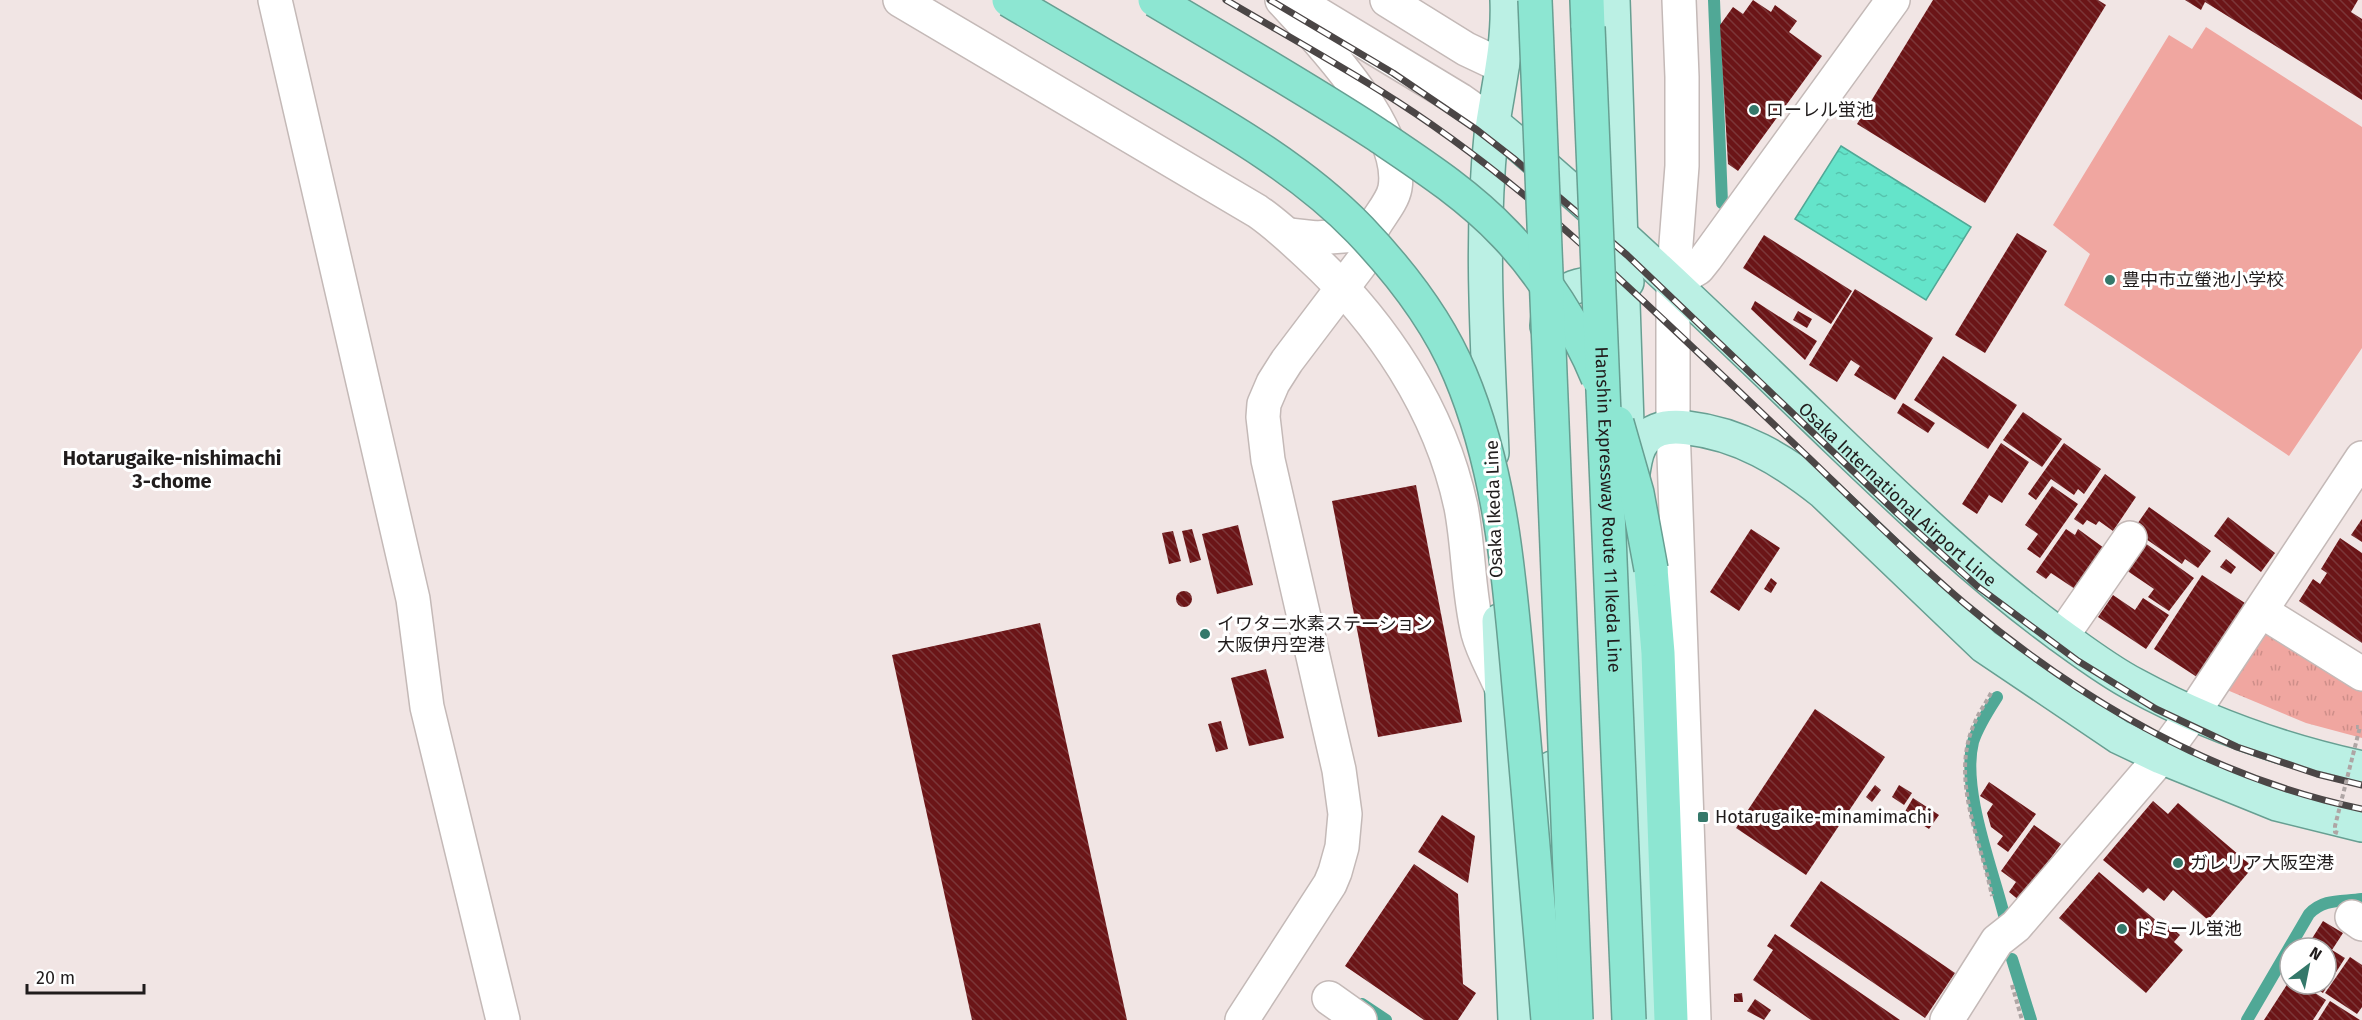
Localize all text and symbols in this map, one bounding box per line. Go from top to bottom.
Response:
place label: ローレル蛍池 [1766,99,1874,121]
marker: ローレル蛍池 [1747,103,1761,117]
place label: 豊中市立螢池小学校 [2122,269,2284,291]
marker: 豊中市立螢池小学校 [2103,273,2117,287]
street label: Hanshin Expressway Route 11 Ikeda Line [1590,346,1626,673]
street label: Osaka International Airport Line [1794,398,2001,592]
street label: Osaka Ikeda Line [1481,440,1507,578]
district label: Hotarugaike-nishimachi 3-chome [63,446,281,493]
place label: イワタニ水素ステーション 大阪伊丹空港 [1217,613,1433,656]
marker: イワタニ水素ステーション 大阪伊丹空港 [1198,627,1212,641]
place label: Hotarugaike-minamimachi [1715,806,1932,828]
marker: Hotarugaike-minamimachi [1696,810,1710,824]
place label: ガレリア大阪空港 [2190,852,2334,874]
marker: ガレリア大阪空港 [2171,856,2185,870]
place label: ドミール蛍池 [2134,918,2242,940]
marker: ドミール蛍池 [2115,922,2129,936]
north arrow [2278,936,2338,996]
text: N [2306,943,2325,965]
scale bar [27,957,144,995]
text: 20 m [36,967,75,989]

